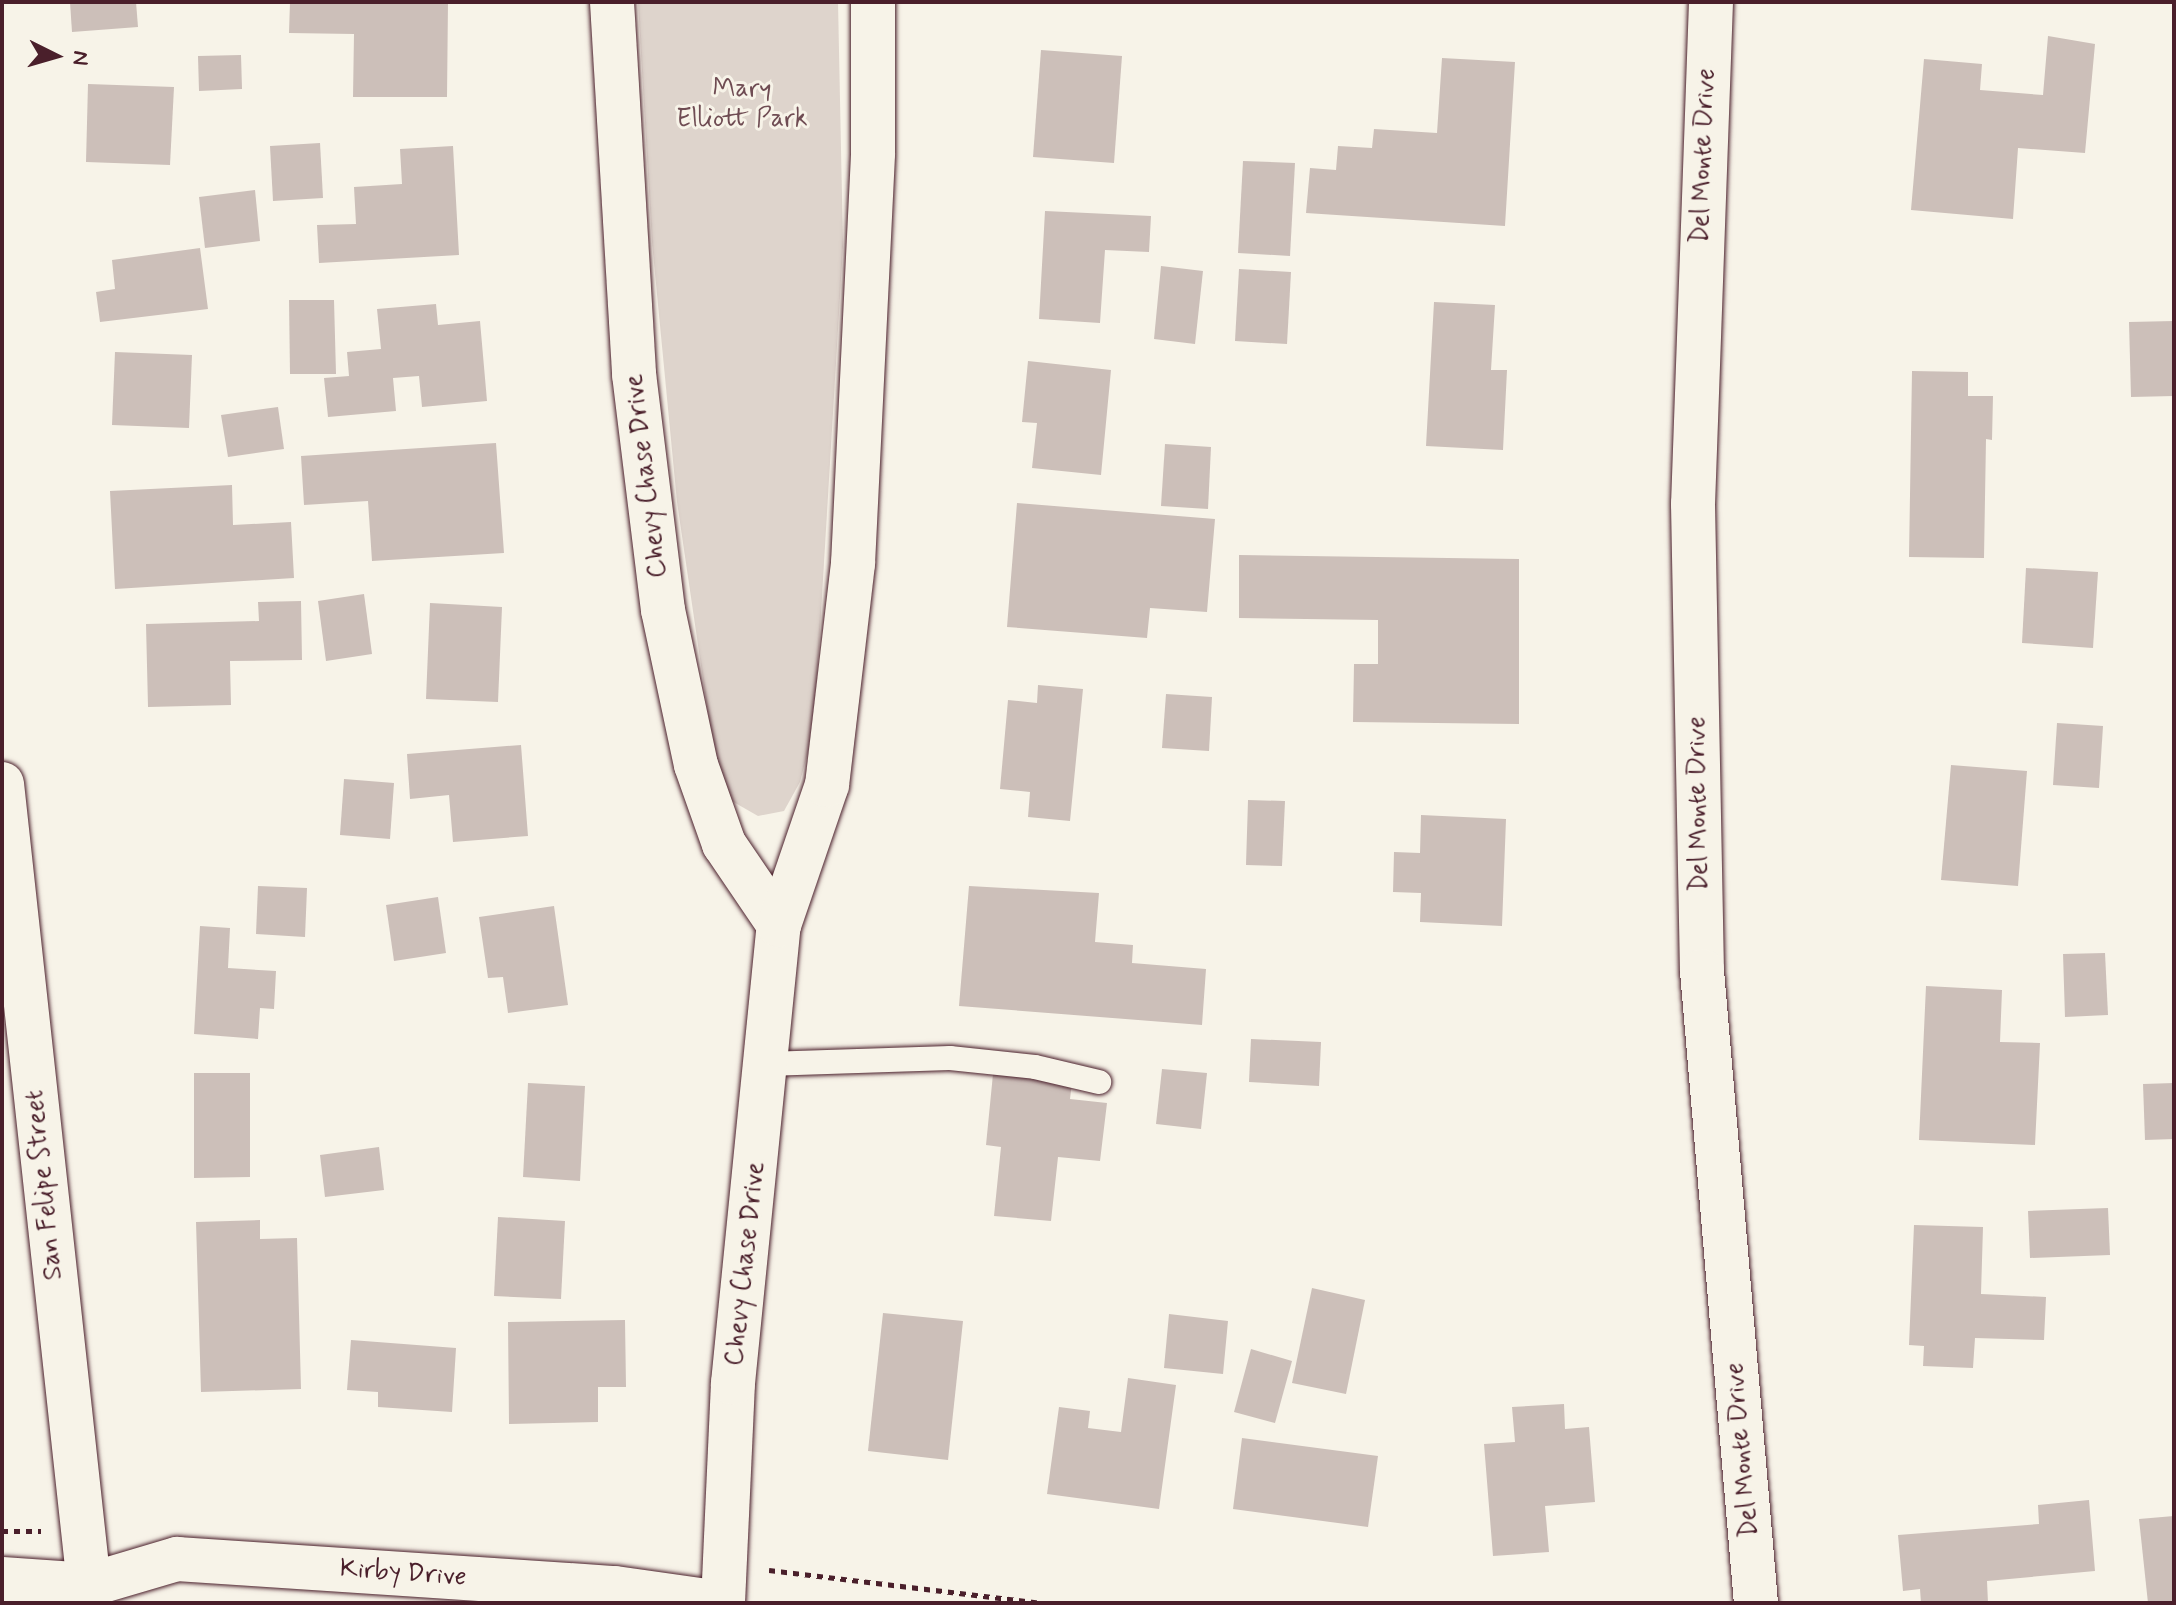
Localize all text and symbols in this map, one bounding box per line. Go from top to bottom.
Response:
north arrow [16,16,96,96]
text: N [65,50,94,67]
street label: Del Monte Drive [1685,66,1723,246]
park label: Mary Elliott Park [676,74,808,136]
street label: Chevy Chase Drive [619,372,675,580]
street label: Del Monte Drive [1682,714,1716,894]
street label: San Felipe Street [19,1086,71,1284]
street label: Chevy Chase Drive [720,1160,772,1368]
street label: Del Monte Drive [1720,1359,1766,1541]
street label: Kirby Drive [339,1554,467,1594]

